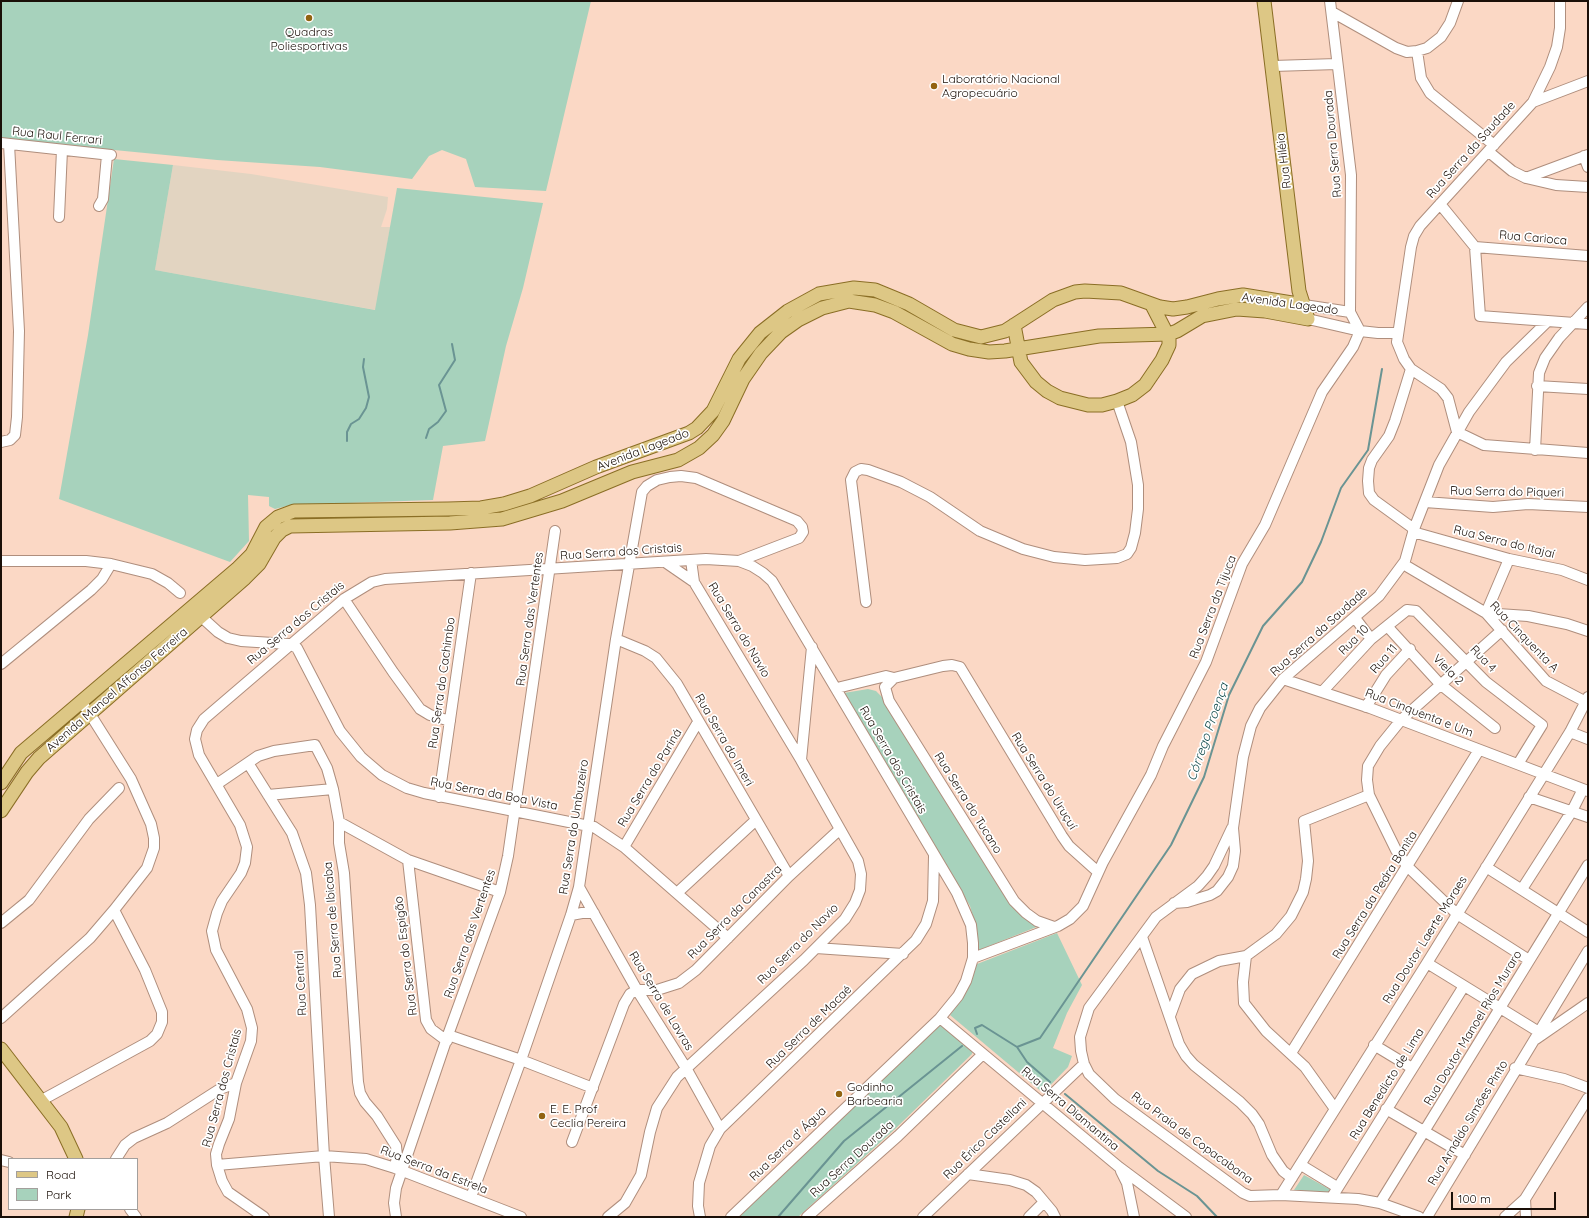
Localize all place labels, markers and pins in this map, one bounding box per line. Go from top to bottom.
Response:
marker: Quadras Poliesportivas [304,13,314,23]
place label: Quadras Poliesportivas [270,25,348,53]
place label: Laboratório Nacional Agropecuário [942,72,1060,100]
marker: Laboratório Nacional Agropecuário [929,81,939,91]
place label: Godinho Barbearia [847,1080,903,1108]
marker: Godinho Barbearia [834,1089,844,1099]
place label: E. E. Prof Ceclia Pereira [550,1102,626,1130]
marker: E. E. Prof Ceclia Pereira [537,1111,547,1121]

